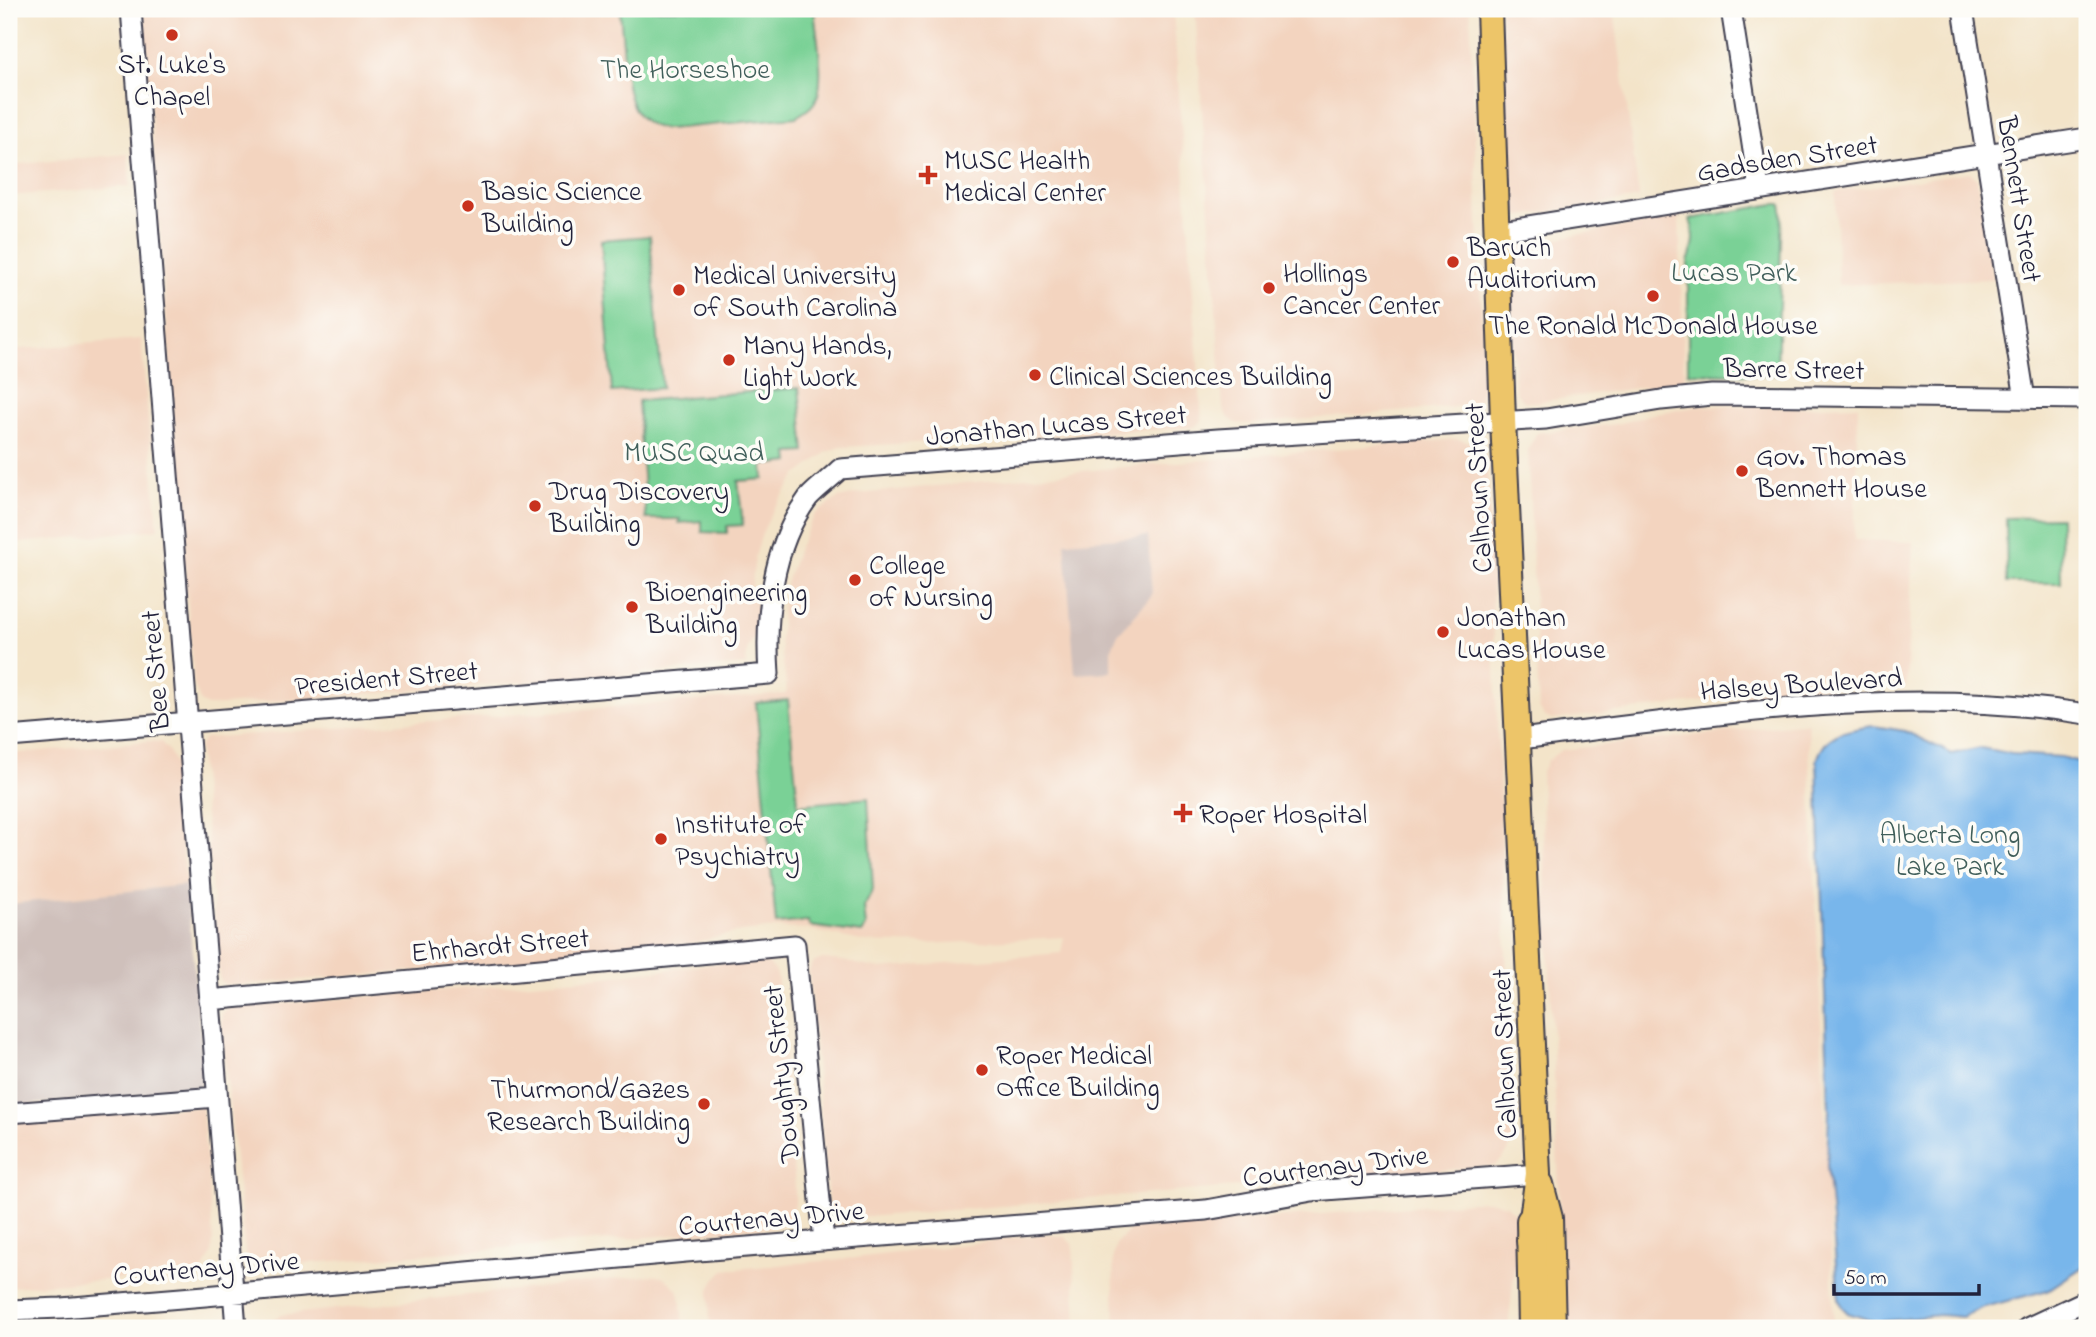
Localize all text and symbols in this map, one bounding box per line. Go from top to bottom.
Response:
marker: St. Luke's Chapel [164,27,180,43]
place label: St. Luke's Chapel [118,46,226,119]
park label: The Horseshoe [600,51,770,92]
street label: Bennett Street [1984,112,2051,286]
street label: Gadsden Street [1694,126,1881,195]
place label: MUSC Health Medical Center [944,142,1106,215]
marker: MUSC Health Medical Center [918,165,938,185]
place label: Basic Science Building [481,173,642,246]
marker: Basic Science Building [460,198,476,214]
place label: Baruch Auditorium [1466,229,1596,302]
marker: Baruch Auditorium [1445,254,1461,270]
park label: Lucas Park [1671,254,1798,295]
place label: Hollings Cancer Center [1283,255,1441,328]
place label: Medical University of South Carolina [693,257,897,330]
marker: Hollings Cancer Center [1261,280,1277,296]
marker: Medical University of South Carolina [671,282,687,298]
marker: The Ronald McDonald House [1645,288,1661,304]
place label: The Ronald McDonald House [1488,307,1818,348]
place label: Many Hands, Light Work [743,327,892,400]
street label: Barre Street [1722,350,1865,393]
marker: Many Hands, Light Work [721,352,737,368]
place label: Clinical Sciences Building [1049,358,1332,399]
marker: Clinical Sciences Building [1027,367,1043,383]
street label: Jonathan Lucas Street [924,396,1188,459]
street label: Calhoun Street [1456,402,1505,574]
park label: MUSC Quad [624,434,764,475]
place label: Gov. Thomas Bennett House [1755,438,1927,511]
marker: Gov. Thomas Bennett House [1734,463,1750,479]
place label: Drug Discovery Building [548,473,729,546]
marker: Drug Discovery Building [527,498,543,514]
place label: College of Nursing [869,547,993,620]
marker: College of Nursing [847,572,863,588]
place label: Bioengineering Building [645,574,807,647]
marker: Bioengineering Building [624,599,640,615]
place label: Jonathan Lucas House [1457,599,1606,672]
street label: Bee Street [132,608,183,734]
marker: Jonathan Lucas House [1435,624,1451,640]
street label: President Street [293,652,480,709]
street label: Halsey Boulevard [1699,659,1904,714]
place label: Roper Hospital [1199,796,1367,837]
marker: Roper Hospital [1173,803,1193,823]
place label: Institute of Psychiatry [675,806,806,879]
park label: Alberta Long Lake Park [1880,816,2020,889]
marker: Institute of Psychiatry [653,831,669,847]
street label: Ehrhardt Street [409,919,591,976]
street label: Calhoun Street [1483,968,1530,1140]
street label: Doughty Street [754,983,813,1165]
place label: Roper Medical Office Building [996,1037,1160,1110]
marker: Roper Medical Office Building [974,1062,990,1078]
place label: Thurmond/Gazes Research Building [487,1071,690,1144]
marker: Thurmond/Gazes Research Building [696,1096,712,1112]
street label: Courtenay Drive [1240,1137,1431,1200]
street label: Courtenay Drive [677,1192,866,1249]
street label: Courtenay Drive [112,1242,301,1299]
scale bar [1834,1253,1979,1297]
text: 50 m [1844,1264,1887,1294]

